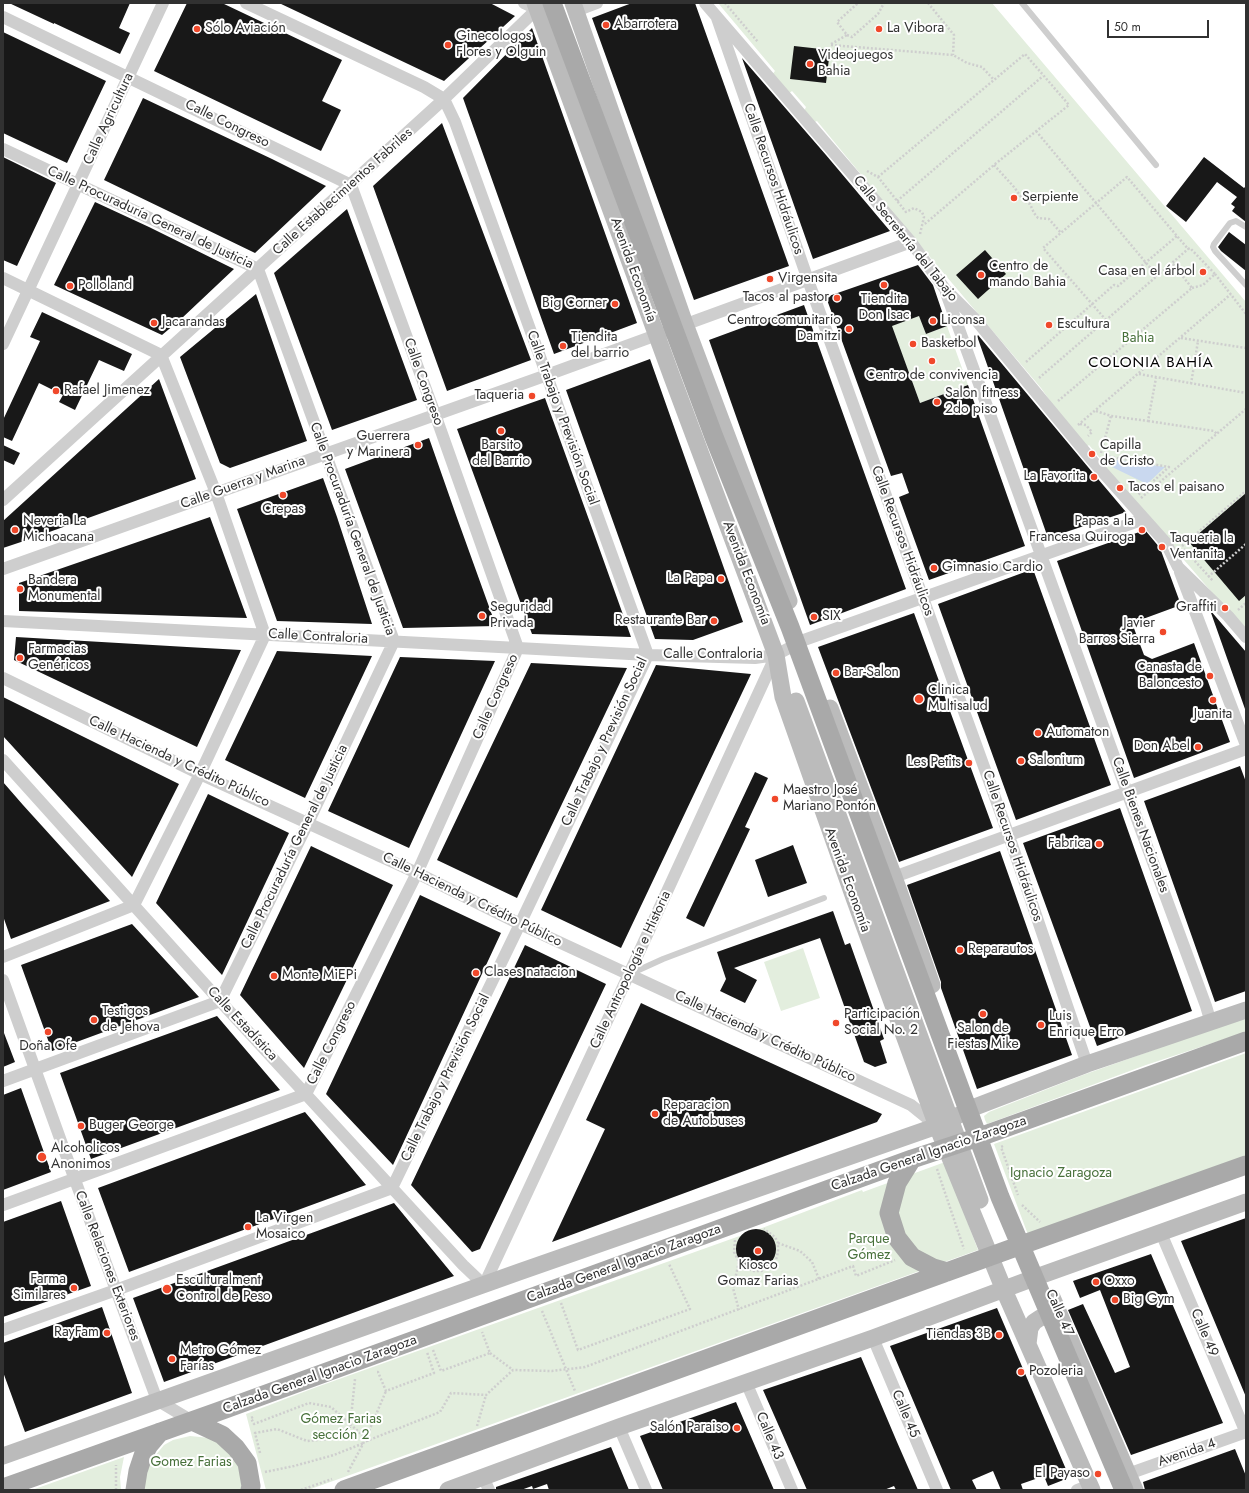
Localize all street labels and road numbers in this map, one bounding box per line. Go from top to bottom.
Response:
street label: Calle Agricultura [80,70,138,168]
street label: Calle Congreso [182,96,272,152]
street label: Calle Recursos Hidráulicos [739,101,807,257]
street label: Calle Establecimientos Fabriles [270,125,416,259]
street label: Calle Procuraduría General de Justicia [44,163,256,273]
street label: Calle Secretaría del Tabajo [849,173,961,305]
street label: Avenida Economía [606,215,660,325]
street label: Calle Trabajo y Previsión Social [523,328,601,508]
street label: Calle Congreso [399,336,447,428]
street label: Calle Procuraduría General de Justicia [306,420,398,638]
street label: Calle Guerra y Marina [179,453,307,513]
street label: Calle Recursos Hidráulicos [867,464,937,618]
street label: Avenida Economía [718,519,774,627]
street label: Calle Contraloria [268,626,368,648]
street label: Calle Contraloria [663,647,763,663]
street label: Calle Congreso [470,652,522,742]
street label: Calle Trabajo y Previsión Social [558,655,652,829]
street label: Calle Hacienda y Crédito Público [86,713,272,811]
street label: Calle Procuraduría General de Justicia [238,742,352,952]
street label: Calle Bienes Nacionales [1108,755,1172,895]
street label: Calle Recursos Hidráulicos [978,768,1046,924]
street label: Avenida Economía [820,825,874,935]
street label: Calle Hacienda y Crédito Público [380,849,564,951]
street label: Calle Antropología e Historia [587,888,675,1052]
street label: Calle Estadística [203,983,281,1065]
street label: Calle Hacienda y Crédito Público [672,988,858,1086]
street label: Calle Trabajo y Previsión Social [398,991,494,1165]
street label: Calle Congreso [304,998,360,1088]
street label: Calzada General Ignacio Zaragoza [829,1113,1029,1195]
street label: Calle Relaciones Exteriores [71,1189,143,1343]
street label: Calzada General Ignacio Zaragoza [525,1221,723,1307]
street label: Calle 47 [1041,1287,1077,1339]
street label: Calle 49 [1186,1307,1222,1359]
street label: Calzada General Ignacio Zaragoza [221,1332,419,1418]
street label: Calle 45 [887,1388,923,1440]
street label: Calle 43 [752,1410,786,1462]
street label: Avenida 4 [1156,1435,1218,1471]

